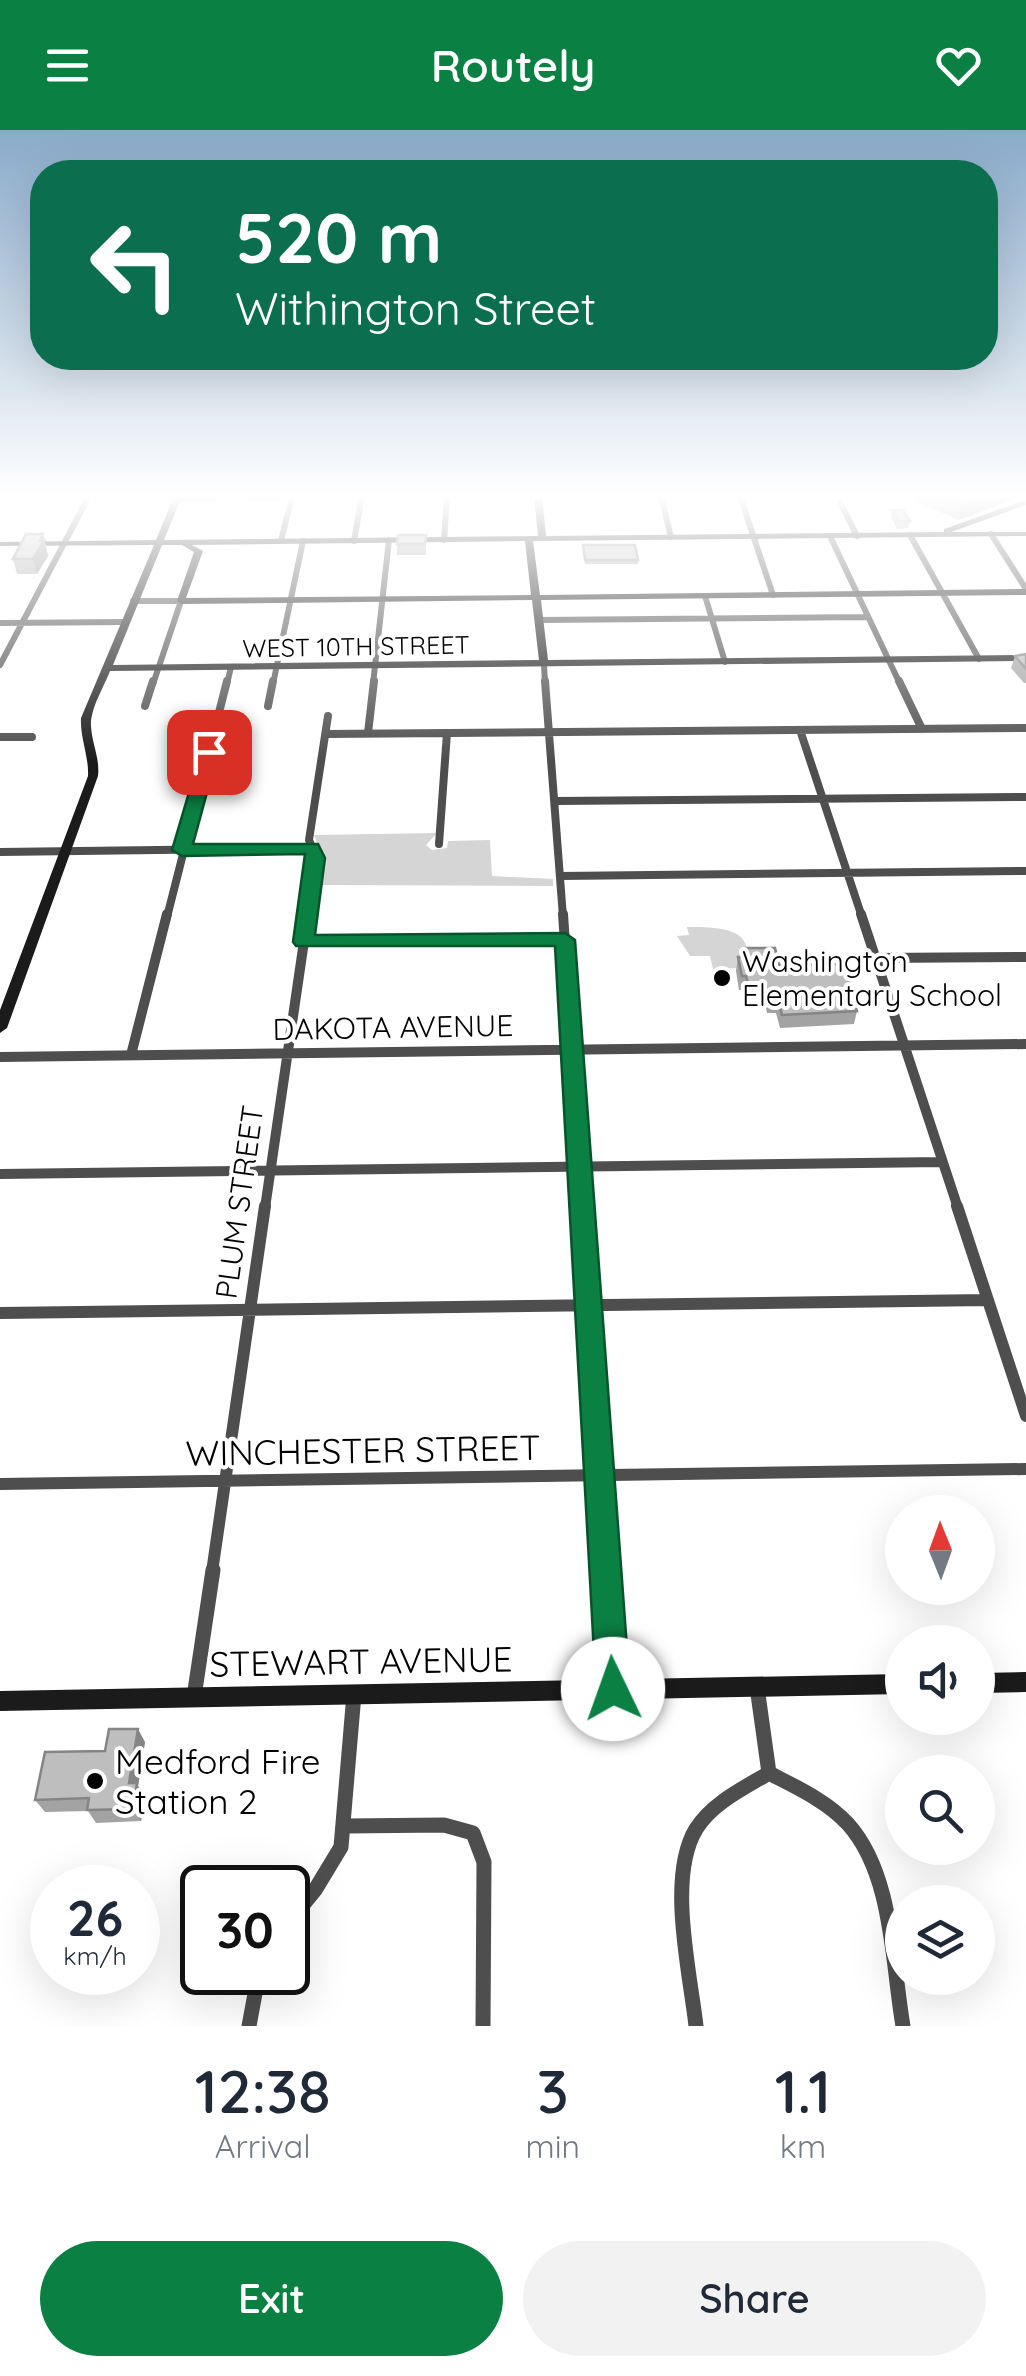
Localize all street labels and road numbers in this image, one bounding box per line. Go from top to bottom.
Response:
street label: WEST 10TH STREET [242,629,470,663]
street label: DAKOTA AVENUE [272,1006,514,1048]
street label: PLUM STREET [207,1103,271,1301]
street label: WINCHESTER STREET [185,1425,541,1475]
street label: STEWART AVENUE [209,1636,513,1686]

